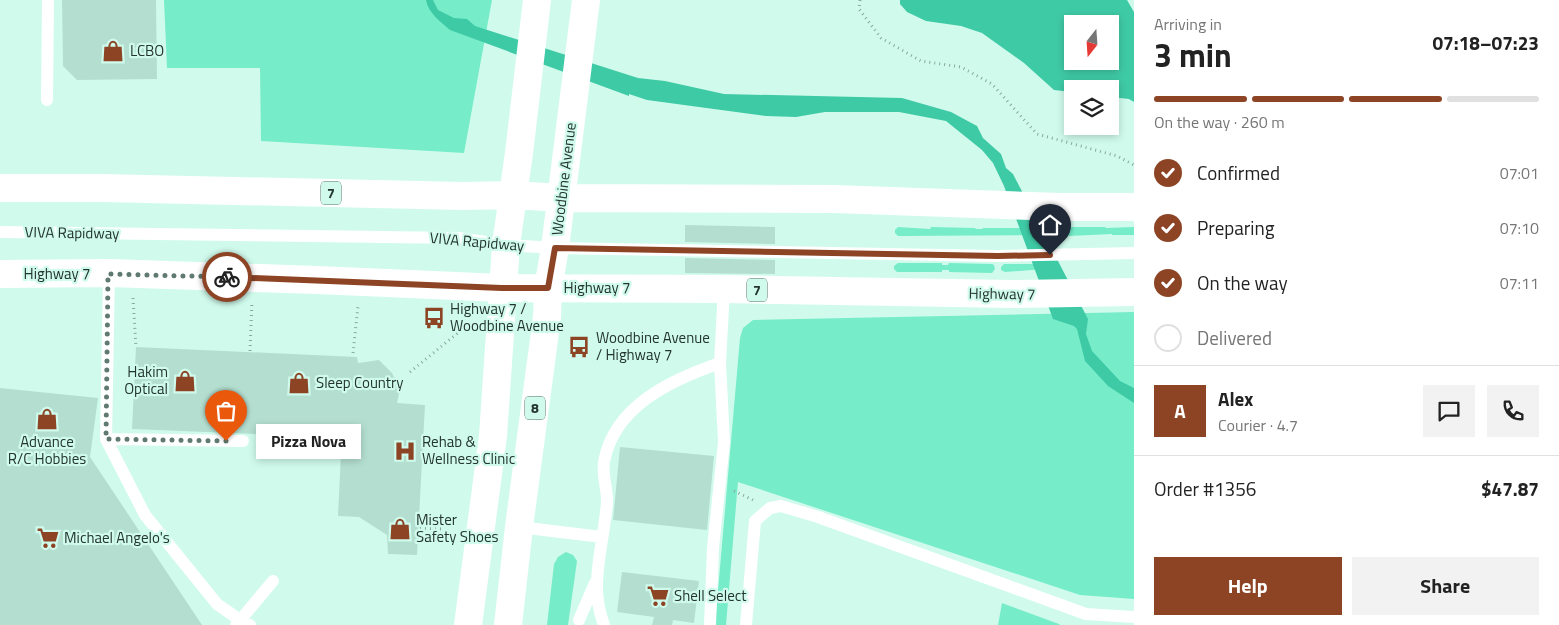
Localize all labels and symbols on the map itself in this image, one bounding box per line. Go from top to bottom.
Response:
north arrow [1064,15,1119,70]
shop icon: LCBO [100,38,126,64]
place label: LCBO [130,39,164,62]
street label: Woodbine Avenue [545,121,582,237]
road number: 7 [321,182,341,204]
pin [1029,204,1071,255]
street label: VIVA Rapidway [24,220,120,245]
street label: VIVA Rapidway [429,226,525,257]
courier [202,252,252,302]
street label: Highway 7 [24,262,90,285]
street label: Highway 7 [564,276,630,299]
road number: 7 [747,278,767,302]
street label: Highway 7 [968,281,1036,306]
place label: Highway 7 / Woodbine Avenue [450,297,564,337]
bus stop icon: Highway 7 / Woodbine Avenue [421,305,447,331]
place label: Woodbine Avenue / Highway 7 [596,326,710,366]
bus stop icon: Woodbine Avenue / Highway 7 [566,334,592,360]
place label: Hakim Optical [124,360,168,400]
shop icon: Hakim Optical [172,368,198,394]
shop icon: Sleep Country [286,370,312,396]
place label: Sleep Country [316,371,404,394]
pin [205,390,247,441]
road number: 8 [525,396,545,419]
shop icon: Advance R/C Hobbies [34,406,60,432]
callout: Pizza Nova [256,424,361,458]
place label: Advance R/C Hobbies [8,430,86,470]
place label: Rehab & Wellness Clinic [422,430,515,470]
hospital icon: Rehab & Wellness Clinic [392,438,418,464]
place label: Mister Safety Shoes [416,508,498,548]
shop icon: Mister Safety Shoes [387,516,413,542]
supermarket icon: Michael Angelo's [35,525,61,551]
place label: Michael Angelo's [64,526,170,549]
supermarket icon: Shell Select [645,583,671,609]
place label: Shell Select [674,584,747,607]

